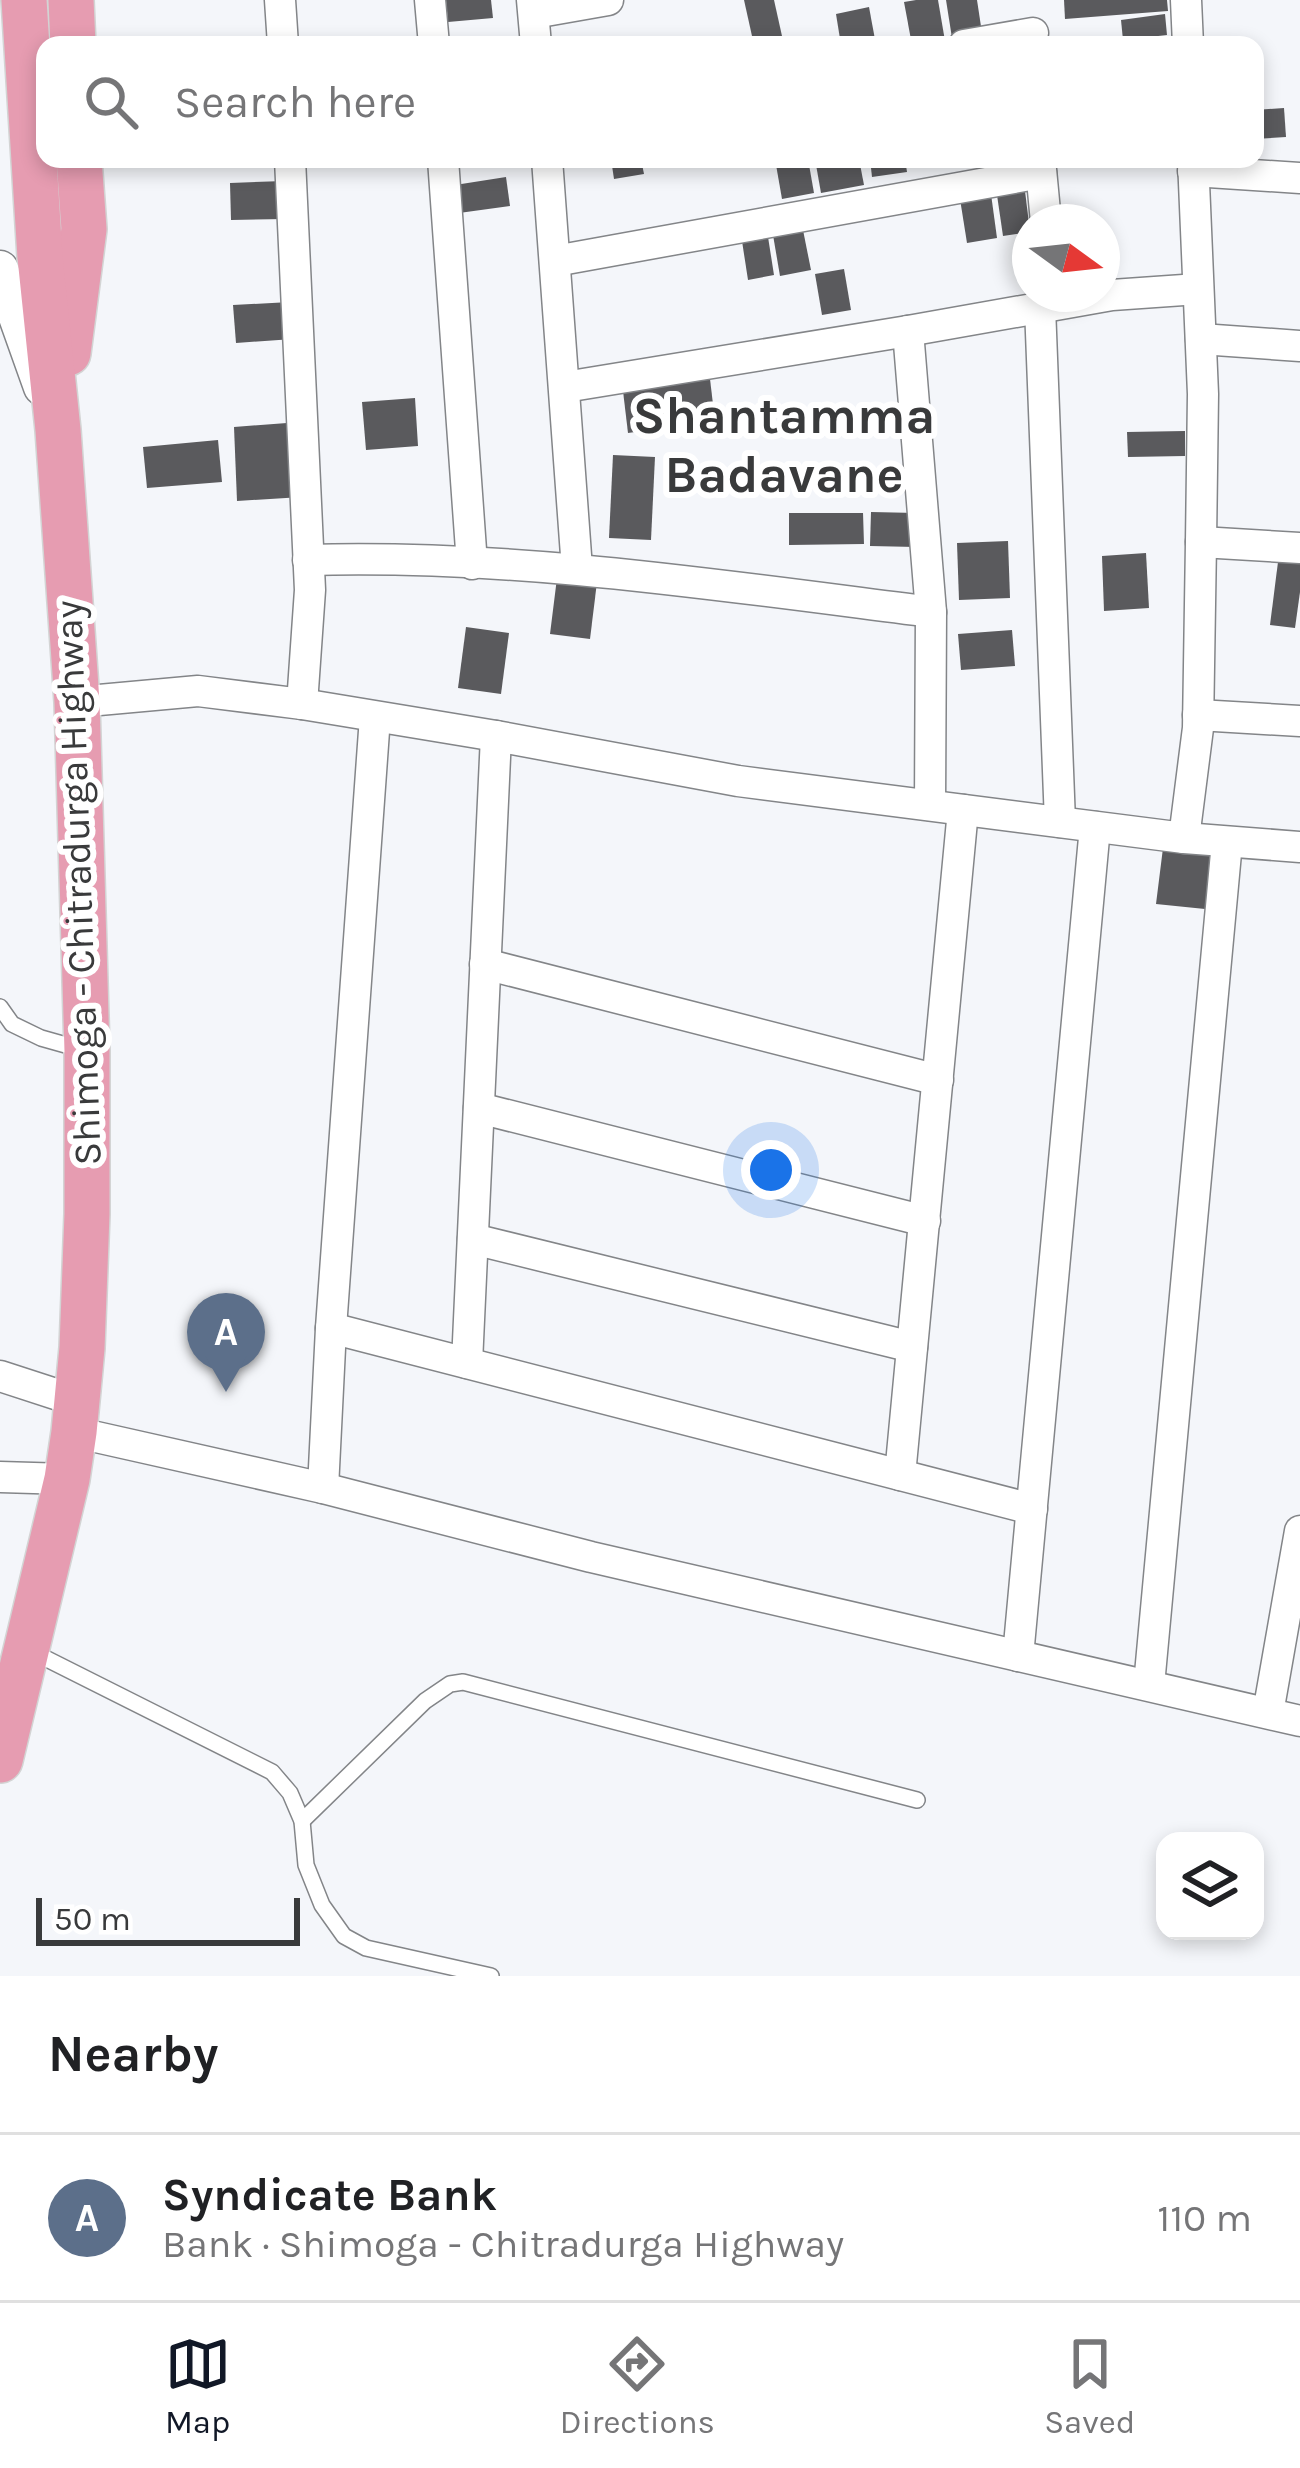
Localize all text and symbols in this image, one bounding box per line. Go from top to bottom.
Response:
search box [36,36,1264,168]
icon: search [78,69,144,135]
text: Search here [174,76,416,128]
north arrow [1012,204,1120,312]
district label: Shantamma Badavane [633,386,935,505]
street label: Shimoga - Chitradurga Highway [45,600,111,1166]
your location [741,1140,801,1200]
pin: A [187,1293,265,1392]
map controls [1156,1832,1264,1940]
button: layers [1156,1832,1264,1940]
scale bar [36,1892,300,1945]
text: 50 m [54,1900,131,1938]
text: Nearby [48,2024,218,2084]
text: Syndicate Bank [162,2169,497,2221]
text: A [75,2195,99,2241]
text: 110 m [1157,2195,1252,2241]
text: Bank · Shimoga - Chitradurga Highway [162,2221,844,2267]
tab: Map [165,2331,231,2441]
tab: Directions [560,2331,715,2441]
tab: Saved [1044,2331,1135,2441]

